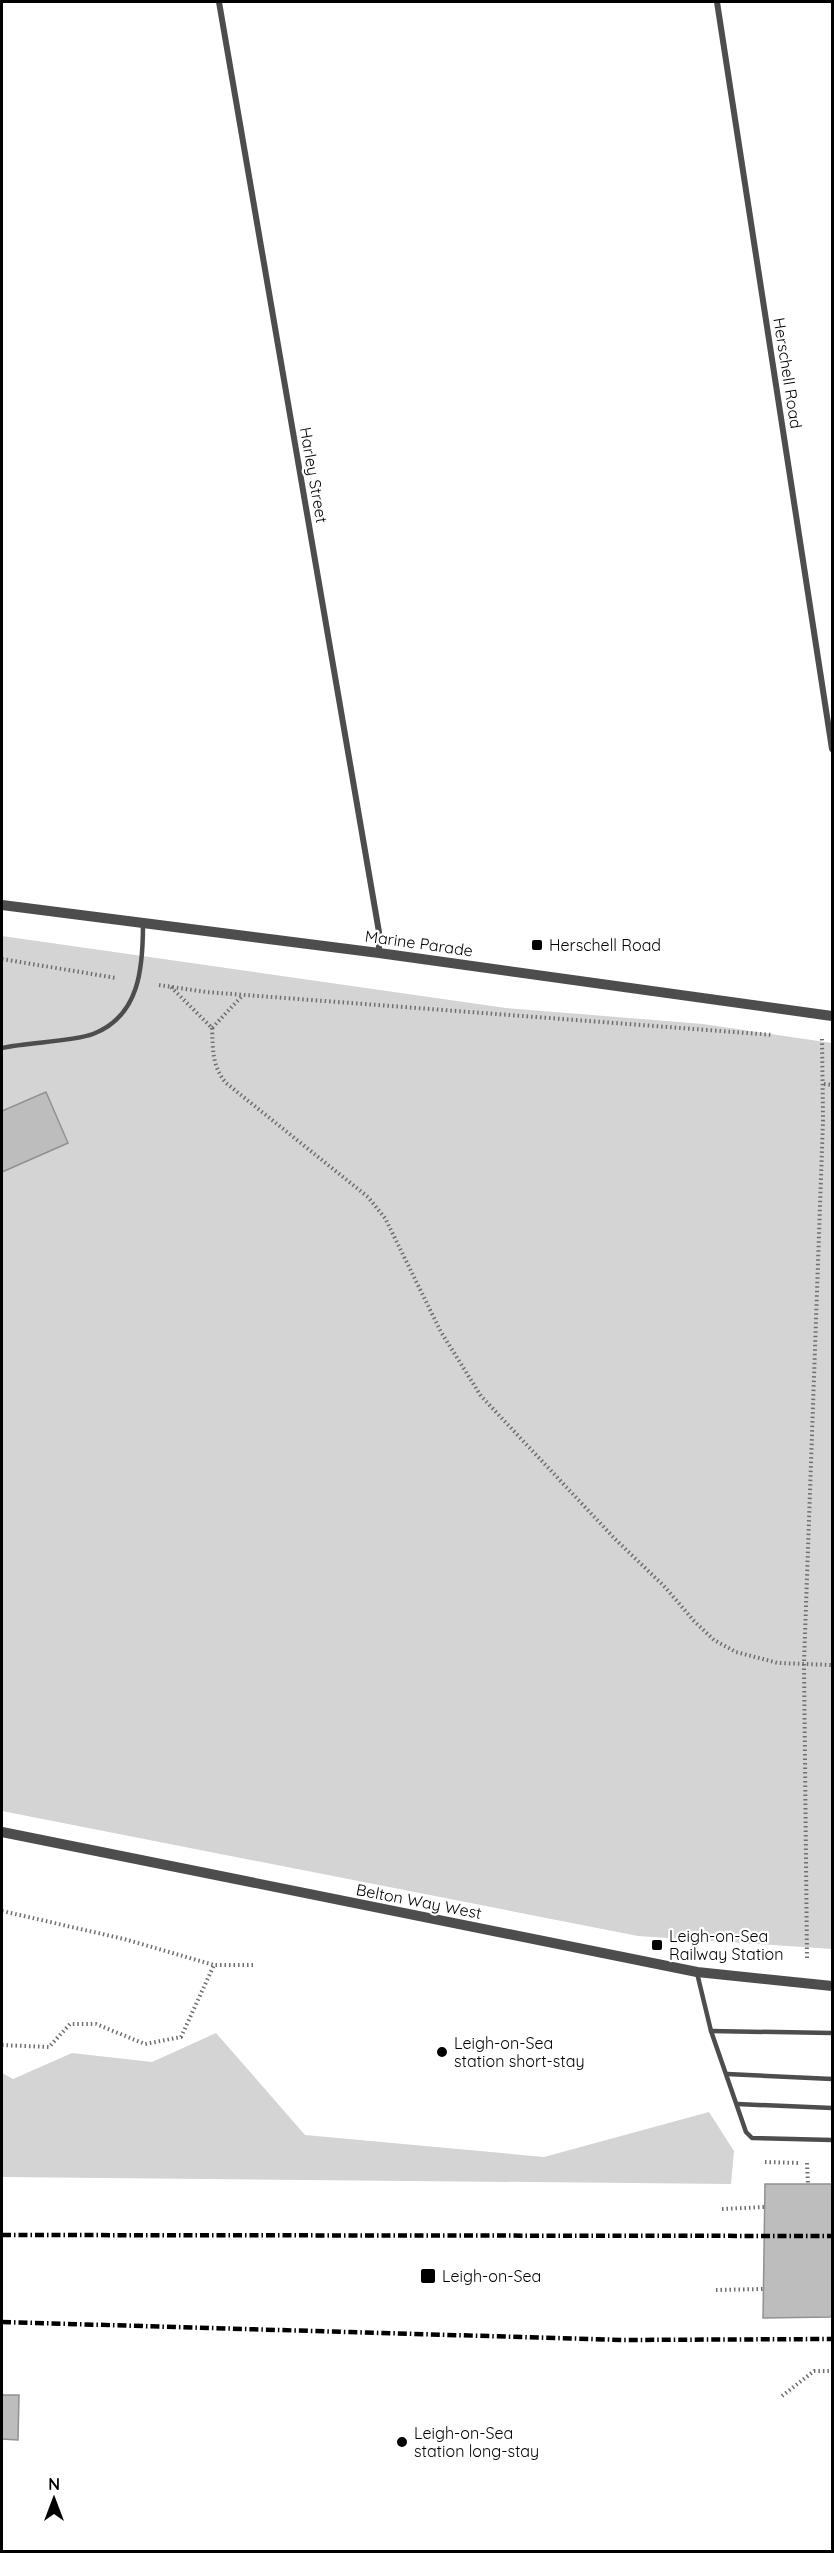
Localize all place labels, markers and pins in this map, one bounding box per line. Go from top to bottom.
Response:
place label: Herschell Road [549,935,661,955]
marker: Herschell Road [530,938,544,952]
place label: Leigh-on-Sea Railway Station [669,1926,783,1964]
marker: Leigh-on-Sea Railway Station [650,1938,664,1952]
place label: Leigh-on-Sea station short-stay [454,2033,585,2071]
marker: Leigh-on-Sea station short-stay [435,2045,449,2059]
place label: Leigh-on-Sea [442,2266,541,2286]
marker: Leigh-on-Sea [419,2267,437,2285]
place label: Leigh-on-Sea station long-stay [414,2423,539,2461]
marker: Leigh-on-Sea station long-stay [395,2435,409,2449]

